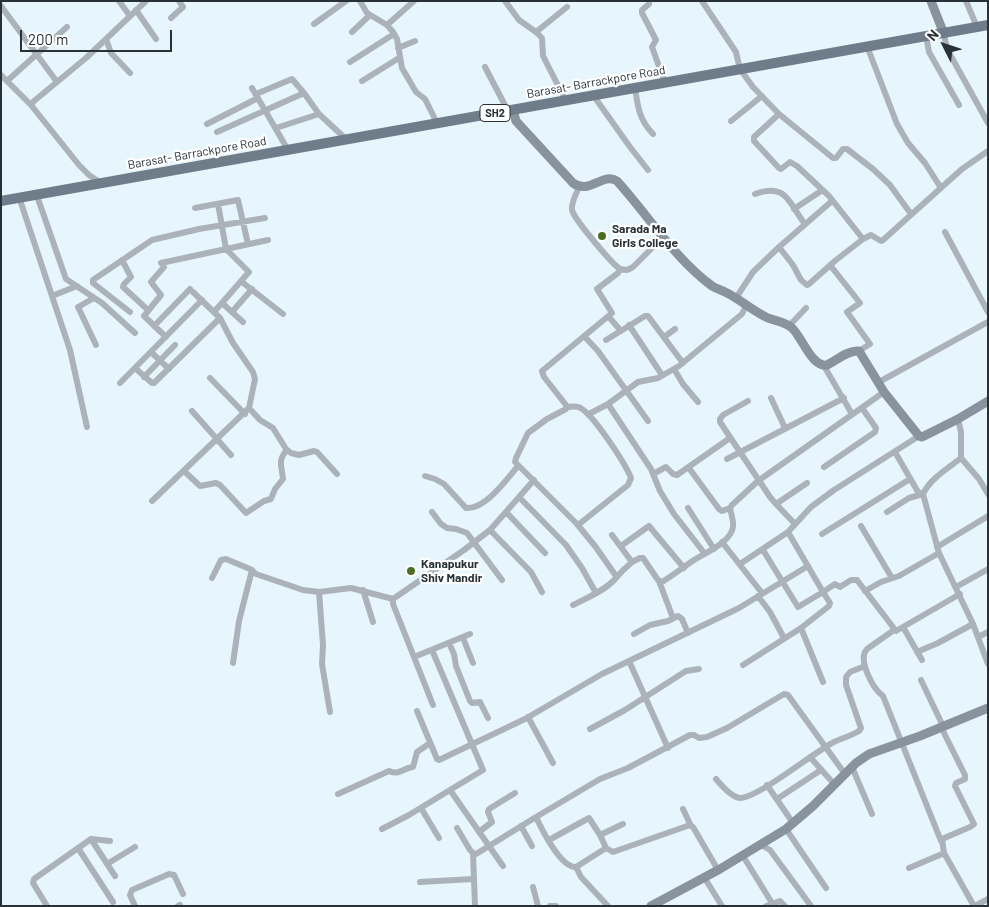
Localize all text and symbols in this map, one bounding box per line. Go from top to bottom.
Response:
scale bar [22,20,175,52]
north arrow [919,20,969,70]
text: N [923,26,942,44]
text: 200 m [28,30,68,48]
street label: Barasat- Barrackpore Road [526,63,666,101]
road number: SH2 [480,105,510,122]
street label: Barasat- Barrackpore Road [127,134,267,172]
place label: Sarada Ma Girls College [612,222,678,250]
marker: Sarada Ma Girls College [596,230,608,242]
place label: Kanapukur Shiv Mandir [421,557,482,585]
marker: Kanapukur Shiv Mandir [405,565,417,577]

